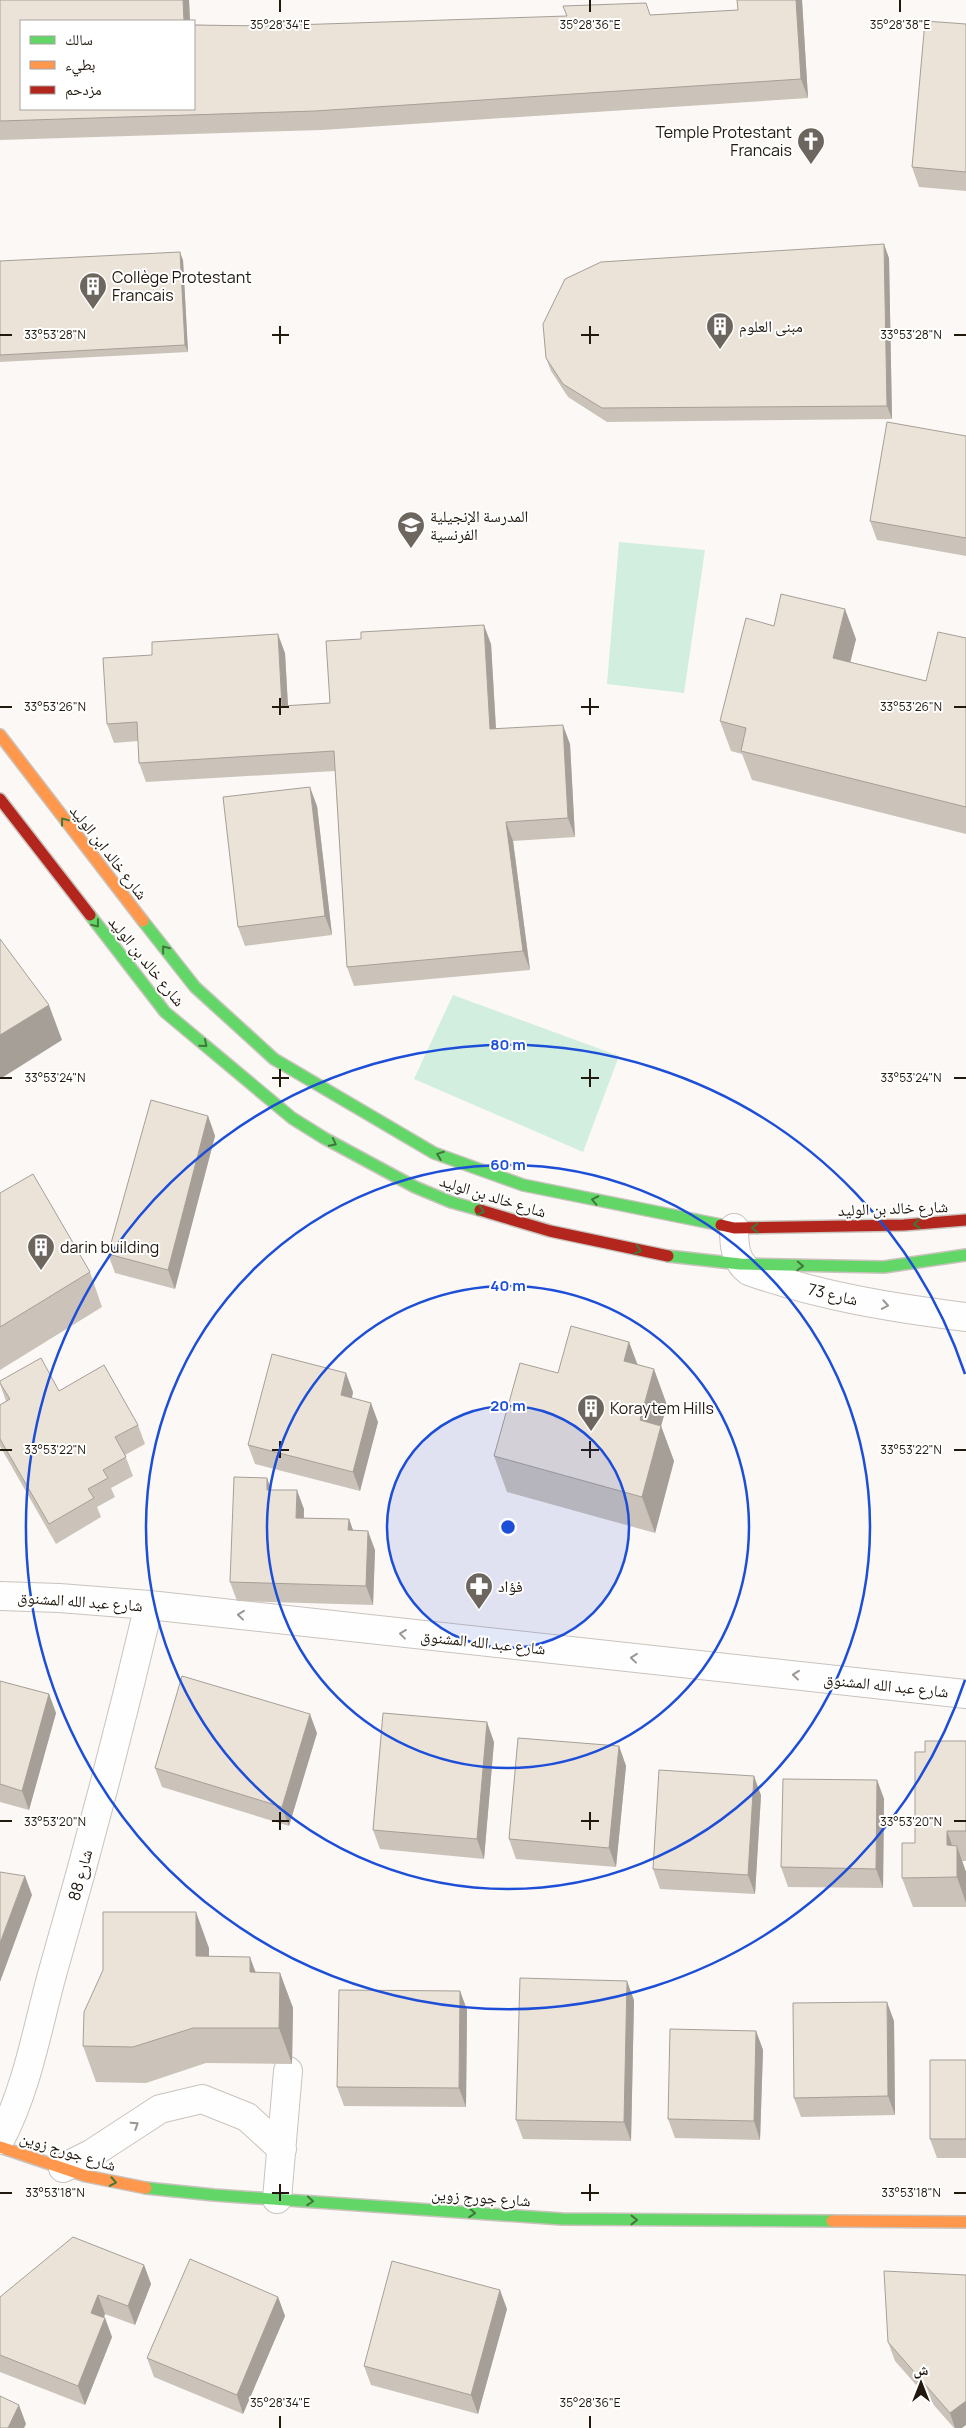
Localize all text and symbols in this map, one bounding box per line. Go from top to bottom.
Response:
text: 35°28'34"E [250,16,310,33]
text: 35°28'36"E [560,16,621,33]
text: 35°28'38"E [870,16,930,33]
legend [20,20,195,110]
text: سالك [65,29,93,50]
text: بطيء [65,54,95,77]
text: مزدحم [65,79,102,100]
place label: Temple Protestant Francais [656,121,792,161]
church icon: Temple Protestant Francais [796,126,826,165]
place label: Collège Protestant Francais [112,266,252,306]
building icon: Collège Protestant Francais [78,271,108,310]
building icon: مبنى العلوم [705,311,735,350]
place label: مبنى العلوم [739,315,803,337]
text: 33°53'28"N [24,326,86,343]
text: 33°53'28"N [880,326,942,343]
place label: المدرسة الإنجيلية الفرنسية [430,505,528,545]
school or university icon: المدرسة الإنجيلية الفرنسية [396,510,426,549]
text: 33°53'26"N [24,698,86,715]
text: 33°53'26"N [880,698,942,715]
street label: شارع خالد ابن الوليد [65,800,153,904]
one-way arrow [62,818,70,827]
street label: شارع خالد بن الوليد [104,911,190,1011]
one-way arrow [90,918,98,927]
one-way arrow [162,946,170,955]
text: 80 m [490,1034,526,1055]
one-way arrow [198,1039,207,1048]
text: 33°53'24"N [24,1069,86,1086]
text: 33°53'24"N [880,1069,942,1086]
one-way arrow [328,1137,337,1147]
one-way arrow [436,1151,444,1161]
text: 60 m [490,1154,526,1175]
street label: شارع خالد بن الوليد [437,1169,549,1223]
one-way arrow [591,1195,600,1205]
street label: شارع خالد بن الوليد [837,1195,949,1221]
one-way arrow [476,1205,485,1216]
one-way arrow [913,1218,921,1229]
one-way arrow [751,1223,758,1233]
building icon: darin building [26,1232,56,1271]
place label: darin building [60,1236,159,1258]
one-way arrow [634,1244,643,1255]
one-way arrow [796,1261,804,1271]
text: 40 m [490,1275,526,1296]
street label: شارع 73 [806,1278,860,1310]
one-way arrow [881,1300,889,1310]
building icon: Koraytem Hills [576,1393,606,1432]
text: 20 m [490,1395,526,1416]
place label: Koraytem Hills [610,1397,714,1419]
text: 33°53'22"N [24,1441,86,1458]
text: 33°53'22"N [880,1441,942,1458]
centre of rings [499,1518,517,1536]
pharmacy icon: فؤاد [464,1571,494,1610]
place label: فؤاد [498,1575,523,1597]
street label: شارع عبد الله المشنوق [17,1586,143,1616]
one-way arrow [237,1610,245,1621]
street label: شارع عبد الله المشنوق [419,1624,547,1660]
one-way arrow [399,1629,407,1640]
one-way arrow [630,1653,638,1664]
street label: شارع عبد الله المشنوق [822,1667,950,1703]
one-way arrow [791,1670,799,1681]
text: 33°53'20"N [24,1813,86,1830]
text: 33°53'20"N [880,1813,942,1830]
street label: شارع 88 [63,1847,97,1903]
one-way arrow [130,2122,139,2131]
street label: شارع جورج زوين [17,2126,119,2176]
one-way arrow [109,2176,118,2186]
street label: شارع جورج زوين [431,2183,531,2211]
text: 33°53'18"N [25,2184,85,2201]
text: 33°53'18"N [881,2184,941,2201]
one-way arrow [306,2196,314,2207]
one-way arrow [468,2207,476,2218]
one-way arrow [630,2214,638,2225]
north arrow [896,2358,946,2408]
text: ش [914,2360,929,2379]
text: 35°28'34"E [250,2394,310,2411]
text: 35°28'36"E [560,2394,621,2411]

